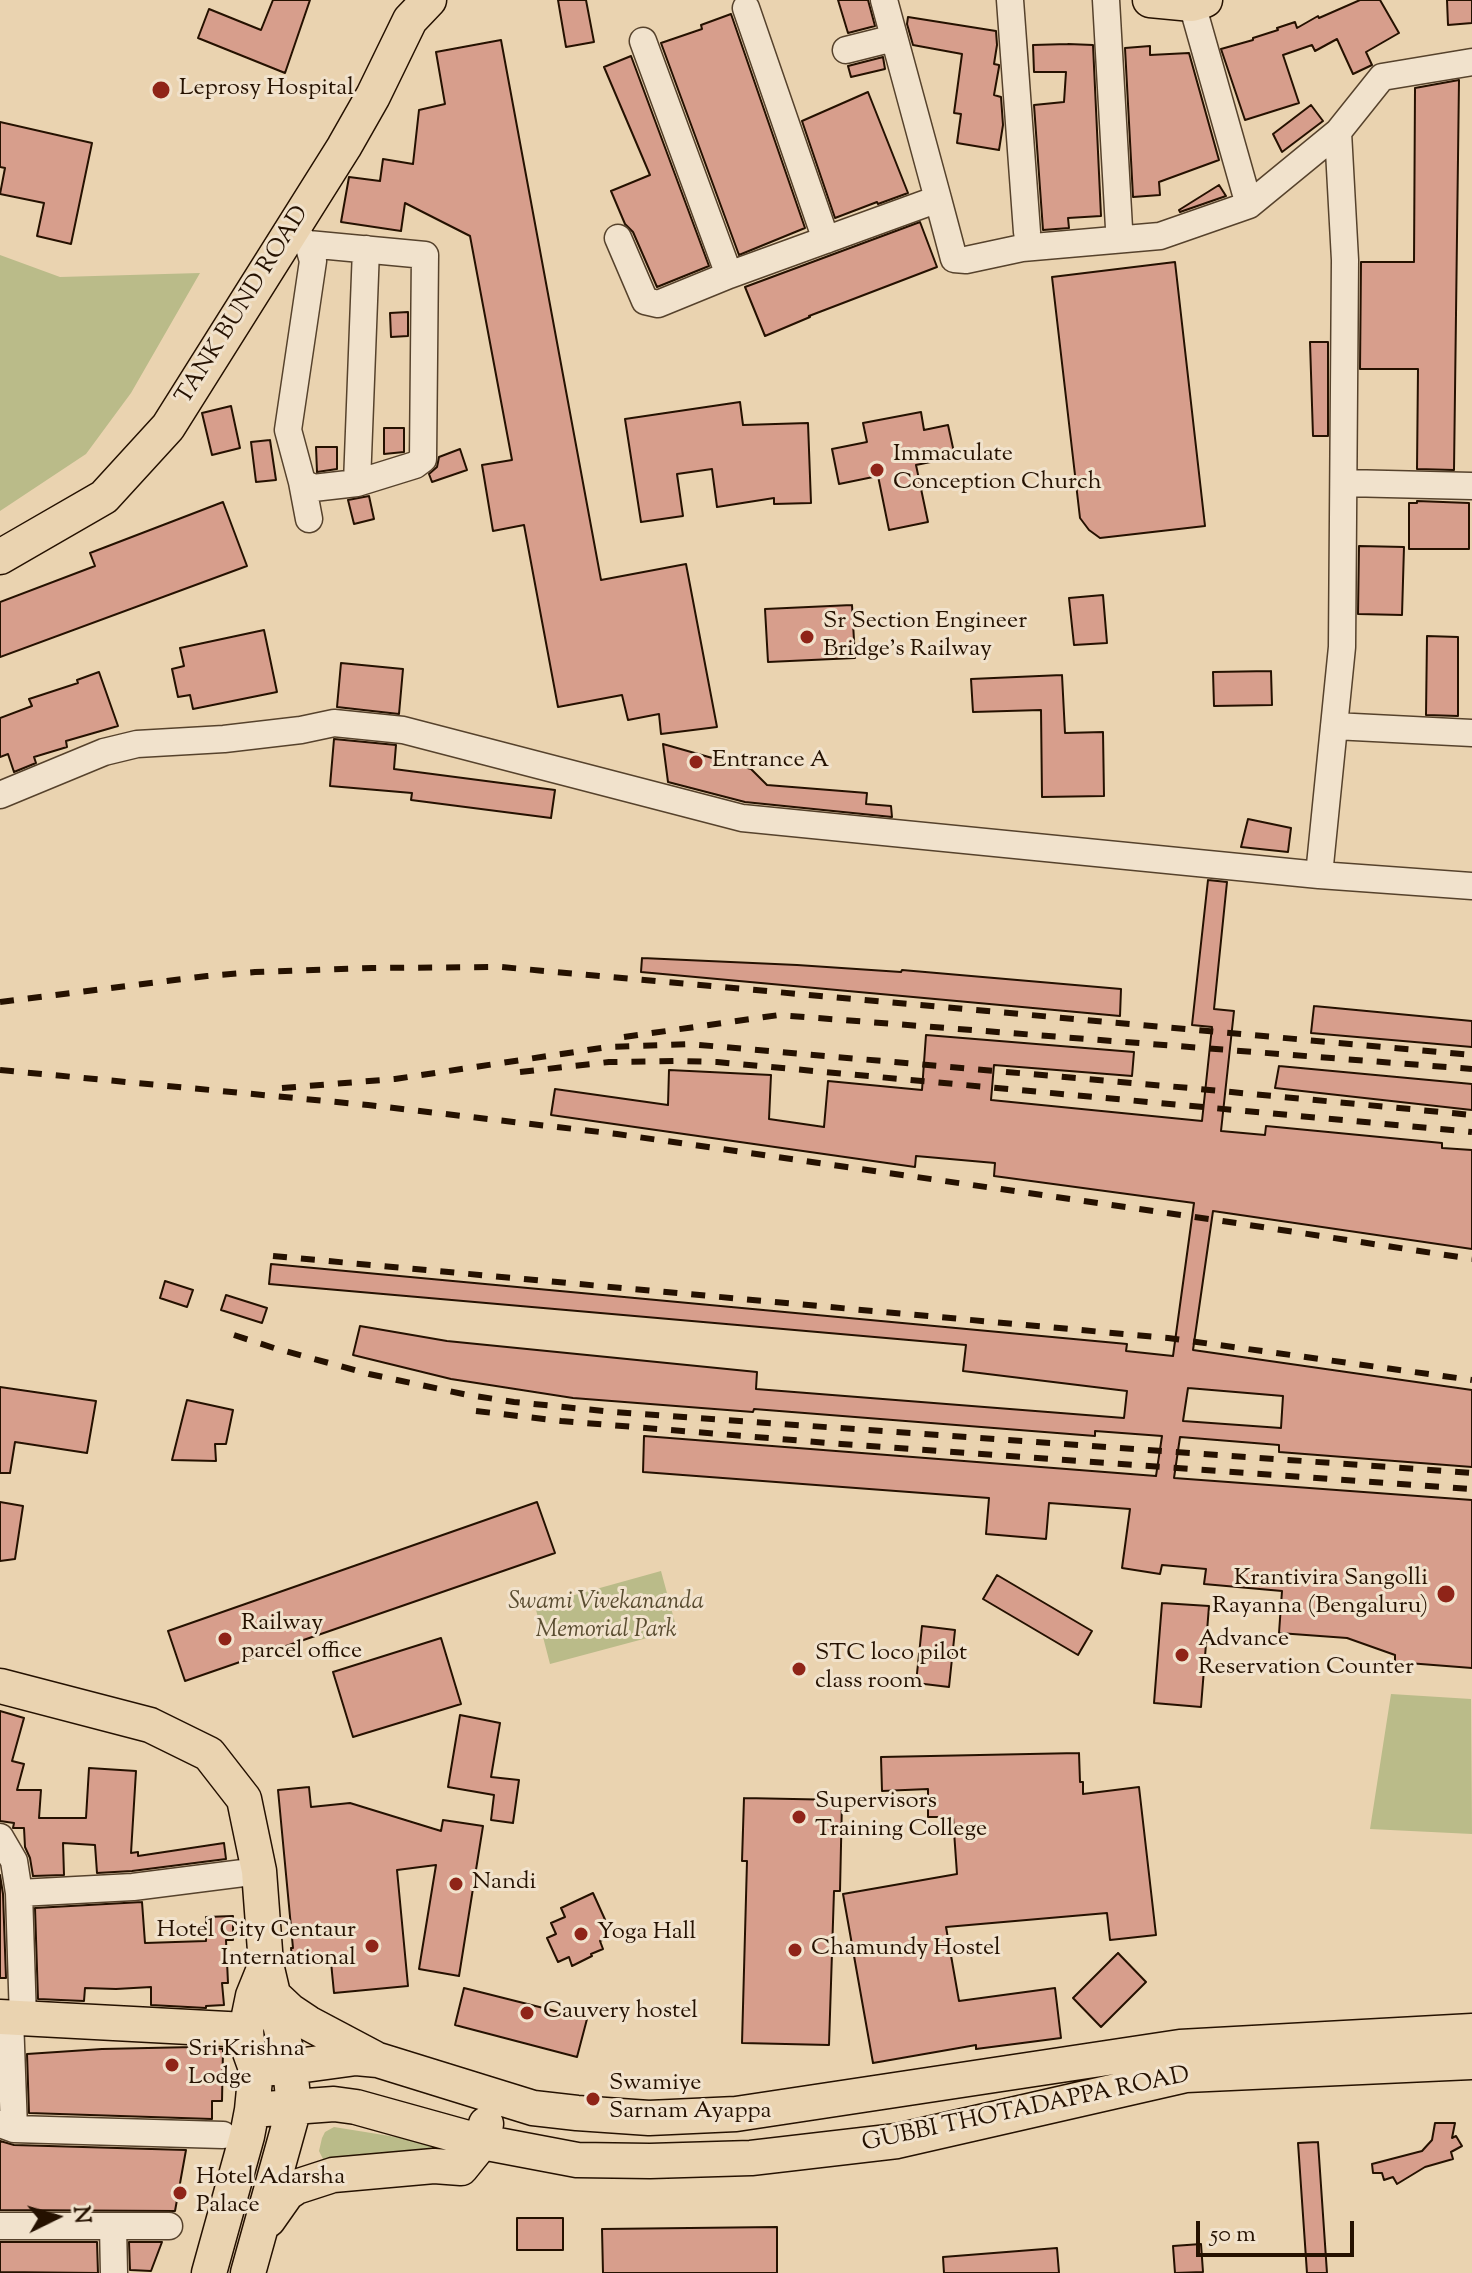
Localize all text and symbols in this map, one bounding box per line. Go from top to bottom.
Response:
place label: Leprosy Hospital [179,76,354,104]
marker: Leprosy Hospital [150,79,172,101]
street label: TANK BUND ROAD [171,202,317,410]
place label: Immaculate Conception Church [893,442,1102,498]
marker: Immaculate Conception Church [868,461,886,479]
place label: Sr Section Engineer Bridge's Railway [823,609,1027,665]
marker: Sr Section Engineer Bridge's Railway [798,628,816,646]
place label: Entrance A [712,748,829,776]
marker: Entrance A [687,753,705,771]
place label: Krantivira Sangolli Rayanna (Bengaluru) [1212,1566,1428,1622]
marker: Krantivira Sangolli Rayanna (Bengaluru) [1435,1583,1457,1605]
park label: Swami Vivekananda Memorial Park [508,1590,704,1646]
place label: Railway parcel office [241,1611,362,1667]
place label: Advance Reservation Counter [1198,1627,1414,1683]
marker: Railway parcel office [216,1630,234,1648]
place label: STC loco pilot class room [815,1641,967,1697]
marker: Advance Reservation Counter [1173,1646,1191,1664]
marker: STC loco pilot class room [790,1660,808,1678]
place label: Supervisors Training College [815,1789,987,1845]
marker: Supervisors Training College [790,1808,808,1826]
place label: Nandi [472,1870,536,1898]
marker: Nandi [447,1875,465,1893]
place label: Hotel City Centaur International [156,1918,356,1974]
place label: Yoga Hall [597,1920,696,1948]
marker: Yoga Hall [572,1925,590,1943]
place label: Chamundy Hostel [811,1936,1001,1964]
marker: Hotel City Centaur International [363,1937,381,1955]
marker: Chamundy Hostel [786,1941,804,1959]
place label: Cauvery hostel [543,1999,698,2027]
marker: Cauvery hostel [518,2004,536,2022]
place label: Sri Krishna Lodge [188,2037,305,2093]
marker: Sri Krishna Lodge [163,2056,181,2074]
street label: GUBBI THOTADAPPA ROAD [860,2062,1192,2160]
place label: Swamiye Sarnam Ayappa [609,2071,772,2127]
marker: Swamiye Sarnam Ayappa [584,2090,602,2108]
place label: Hotel Adarsha Palace [196,2165,345,2221]
north arrow [16,2177,96,2257]
marker: Hotel Adarsha Palace [171,2184,189,2202]
text: N [63,2205,97,2225]
scale bar [1200,2205,1358,2255]
text: 50 m [1210,2218,1256,2252]

